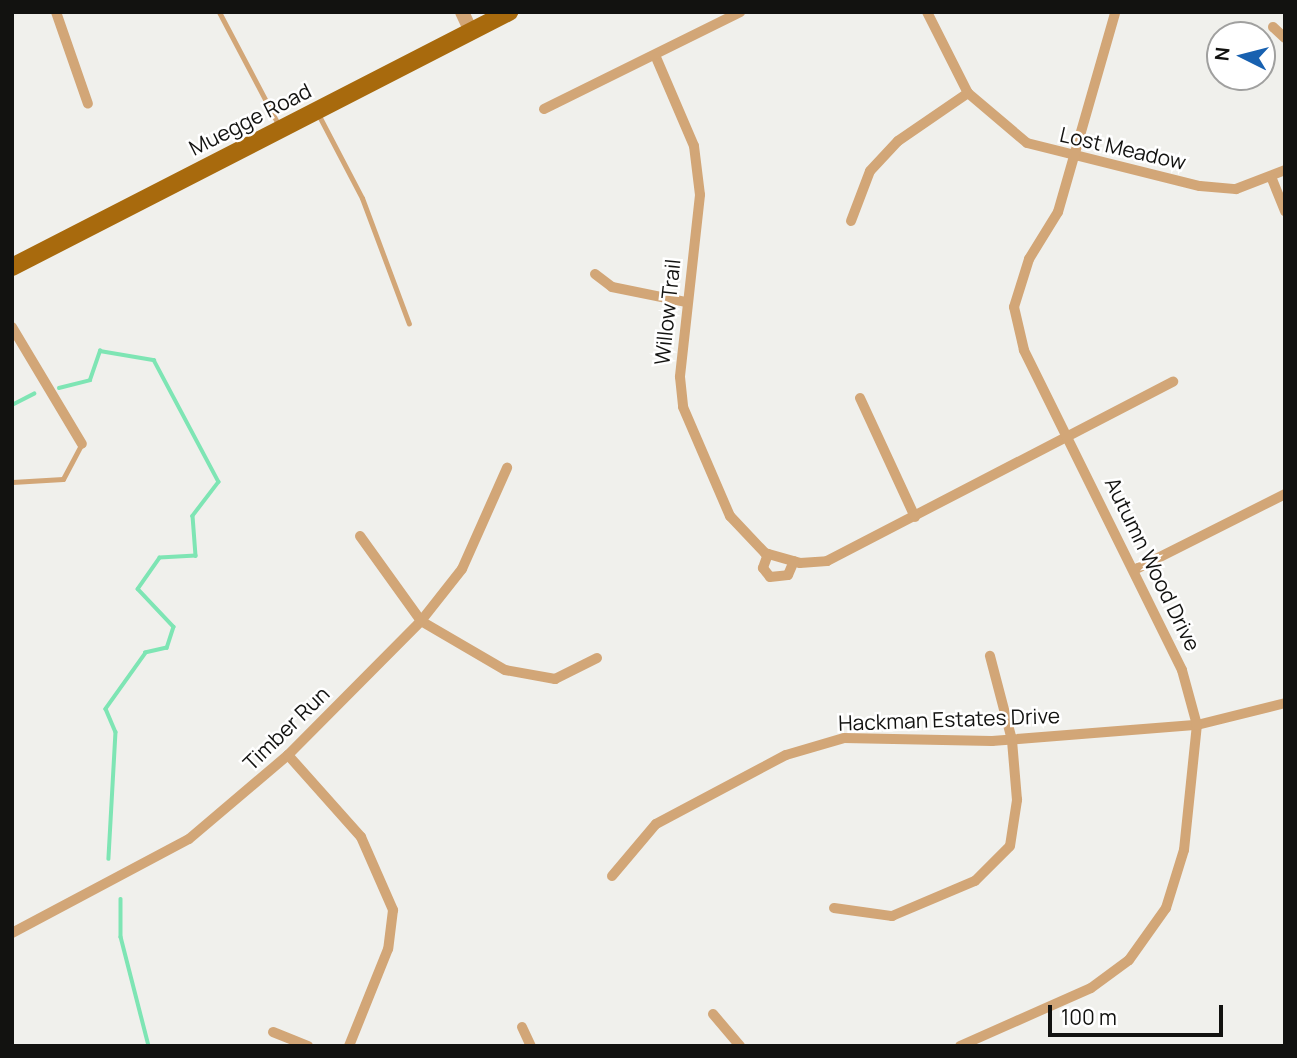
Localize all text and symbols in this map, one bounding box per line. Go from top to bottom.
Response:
north arrow [1206,21,1276,91]
text: N [1208,46,1236,62]
street label: Muegge Road [185,77,315,161]
street label: Lost Meadow [1058,121,1188,175]
street label: Willow Trail [649,258,685,366]
street label: Autumn Wood Drive [1100,473,1206,655]
street label: Timber Run [238,681,334,775]
street label: Hackman Estates Drive [838,703,1060,735]
scale bar [1052,992,1227,1036]
text: 100 m [1061,1003,1117,1031]

